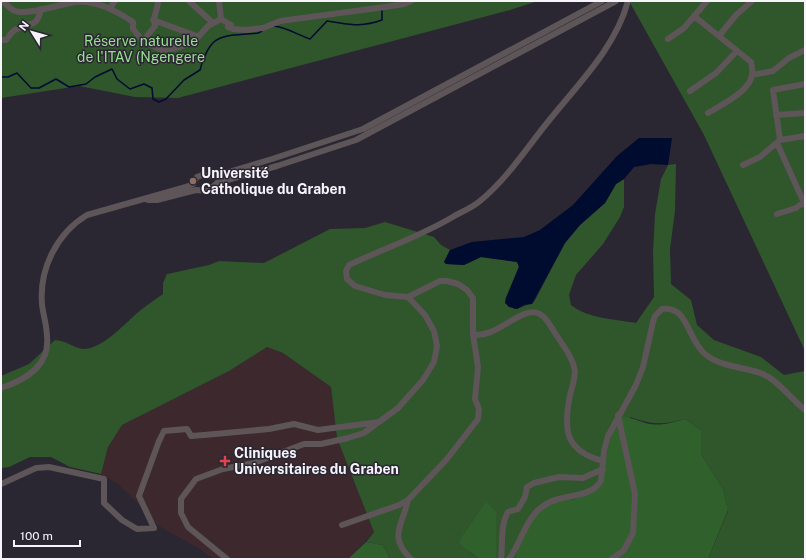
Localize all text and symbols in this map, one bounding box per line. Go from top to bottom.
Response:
north arrow [12,12,52,52]
text: N [17,19,31,33]
park label: Réserve naturelle de l'ITAV (Ngengere [77,33,205,65]
place label: Université Catholique du Graben [201,165,346,197]
marker: Université Catholique du Graben [188,176,198,186]
place label: Cliniques Universitaires du Graben [234,445,399,477]
marker: Cliniques Universitaires du Graben [219,455,231,467]
scale bar [14,522,80,548]
text: 100 m [20,529,53,543]

